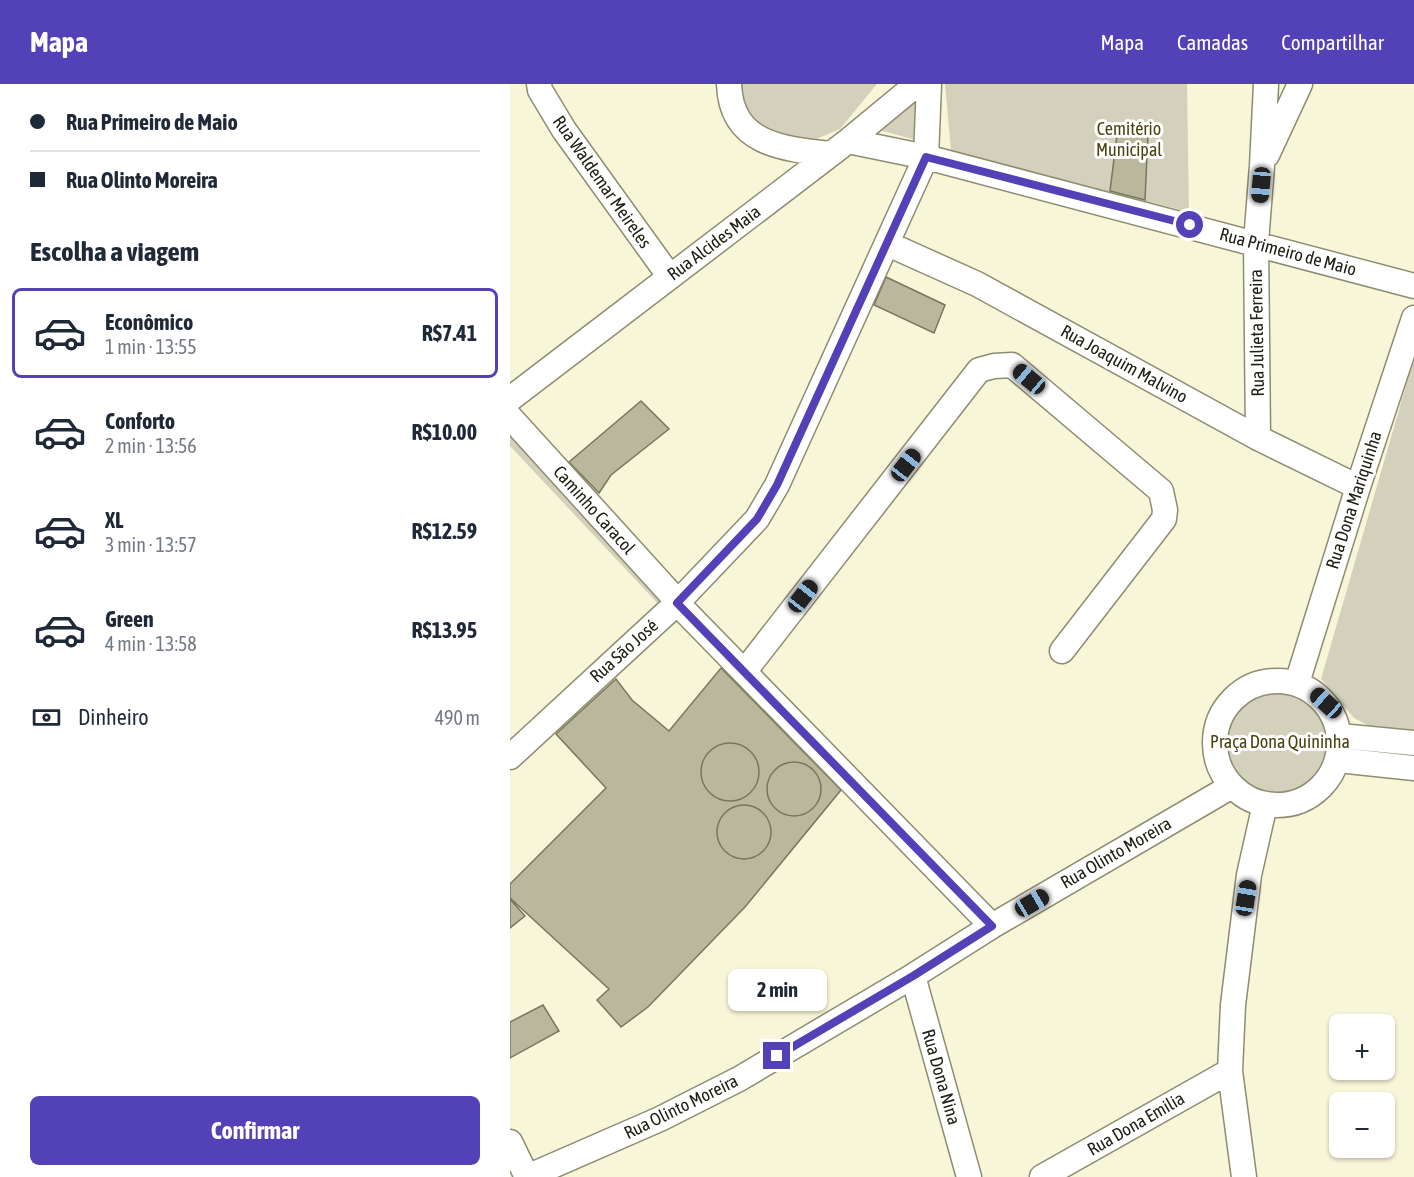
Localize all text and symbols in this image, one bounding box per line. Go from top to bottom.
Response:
text: Mapa [30,26,88,58]
text: Mapa [1100,30,1144,54]
text: Camadas [1177,30,1248,54]
text: Compartilhar [1281,30,1384,54]
text: Rua Primeiro de Maio [66,109,238,135]
street label: Rua Waldemar Meireles [549,111,656,252]
park label: Cemitério Municipal [1096,118,1162,160]
car [1250,166,1272,204]
text: Rua Olinto Moreira [66,167,218,193]
street label: Rua Alcides Maia [663,201,764,284]
route start [1176,211,1203,238]
street label: Rua Primeiro de Maio [1218,223,1359,280]
text: Escolha a viagem [30,236,199,267]
street label: Rua Julieta Ferreira [1245,269,1268,397]
icon: car [33,306,87,360]
text: Econômico [105,309,193,335]
text: R$7.41 [422,320,477,346]
street label: Rua Joaquim Malvino [1057,320,1191,407]
text: 1 min · 13:55 [105,335,197,358]
car [1009,361,1049,397]
icon: car [33,405,87,459]
text: Conforto [105,408,175,434]
text: R$10.00 [411,419,477,445]
street label: Rua Dona Mariquinha [1321,428,1386,571]
text: 2 min · 13:56 [105,434,197,457]
car [888,445,924,485]
street label: Caminho Caracol [549,461,640,558]
icon: car [33,504,87,558]
text: XL [105,507,123,533]
text: R$12.59 [411,518,477,544]
text: 3 min · 13:57 [105,533,197,556]
car [785,576,821,616]
icon: car [33,603,87,657]
text: Green [105,606,154,632]
street label: Rua São José [585,615,662,687]
text: R$13.95 [411,617,477,643]
text: 4 min · 13:58 [105,632,197,655]
car [1307,684,1345,722]
icon: cash [30,701,63,734]
text: Dinheiro [78,704,149,730]
text: 490 m [435,706,480,729]
park label: Praça Dona Quininha [1210,731,1350,752]
street label: Rua Olinto Moreira [1057,812,1175,893]
car [1234,879,1258,917]
car [1012,886,1052,920]
callout: 2 min [728,969,826,1011]
text: 2 min [757,978,798,1001]
map controls [1329,1014,1395,1158]
button: + [1329,1014,1395,1080]
street label: Rua Dona Nina [918,1027,965,1127]
route end [763,1042,790,1069]
street label: Rua Olinto Moreira [620,1070,741,1143]
street label: Rua Dona Emilia [1083,1087,1188,1160]
button: − [1329,1092,1395,1158]
button: Confirmar [30,1096,480,1165]

